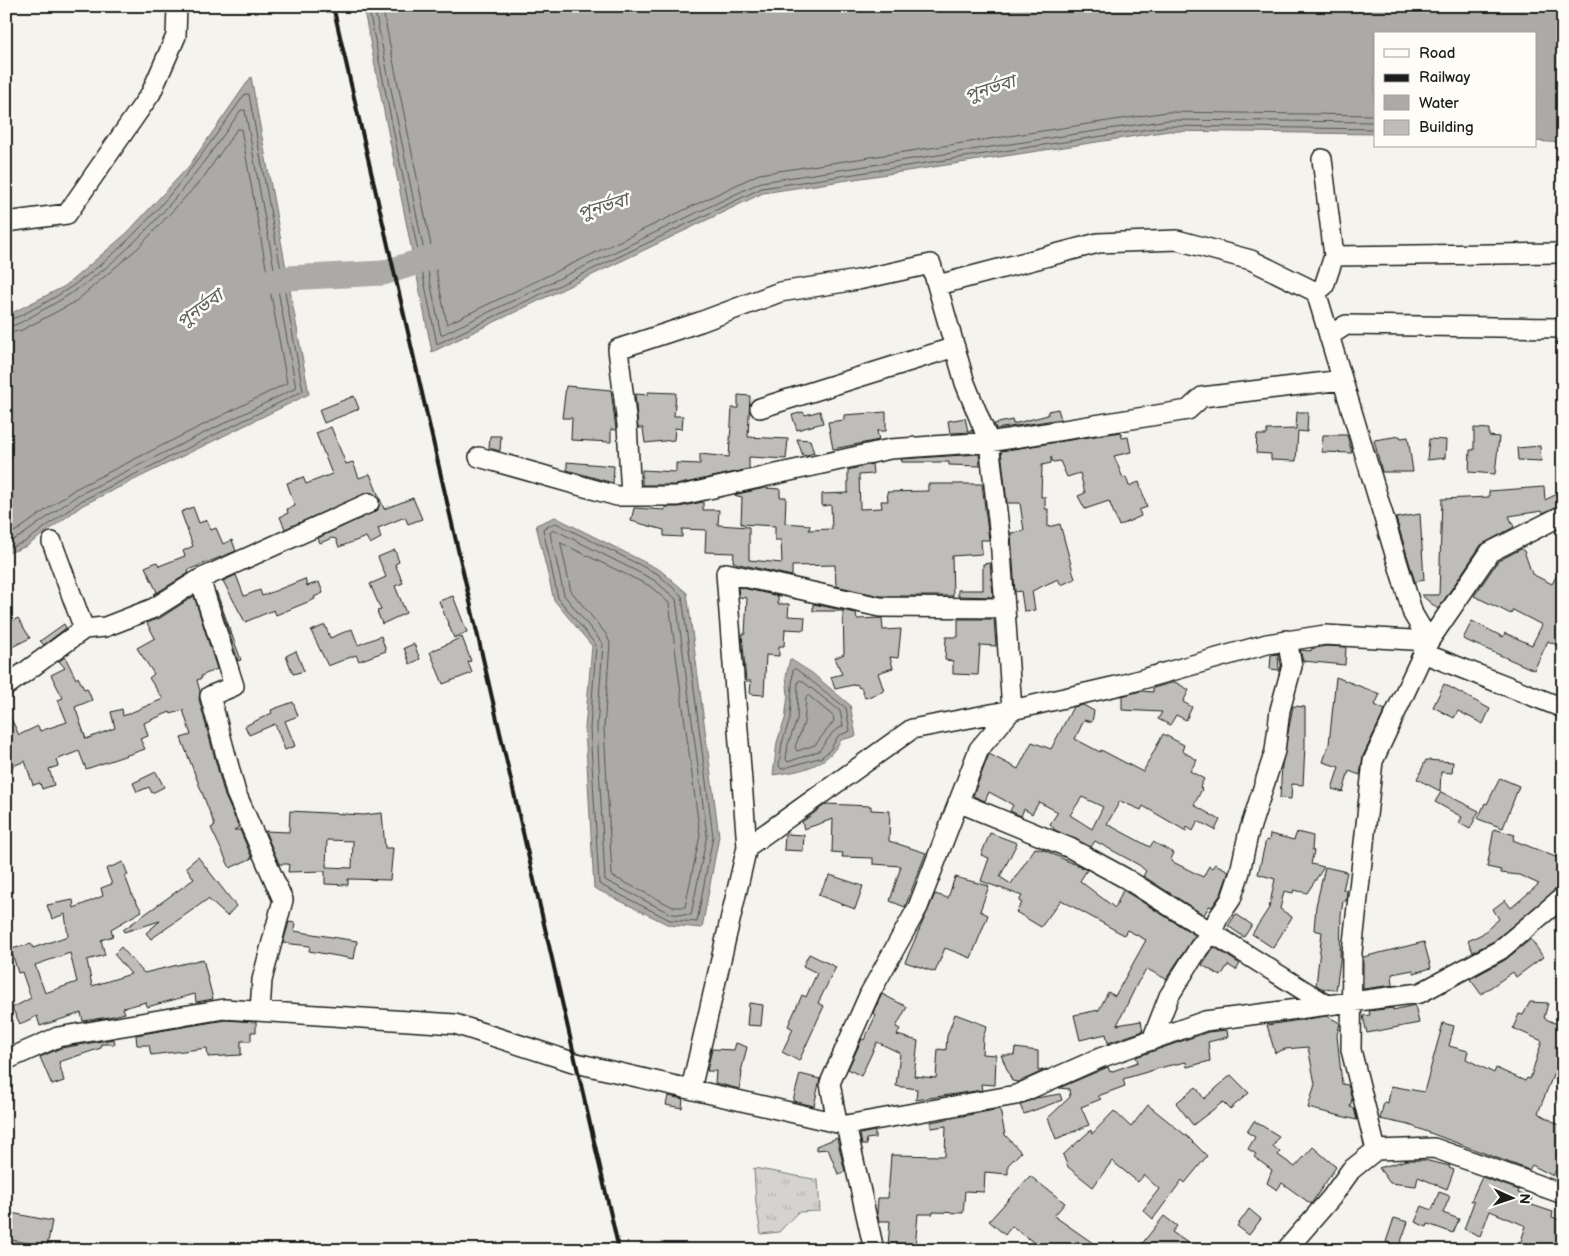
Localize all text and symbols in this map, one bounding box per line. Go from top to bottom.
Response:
legend [1374,32,1536,148]
text: Road [1419,44,1455,63]
text: Railway [1419,68,1470,87]
water label: পুনর্ভবা [962,69,1021,107]
text: Water [1419,94,1459,113]
text: Building [1419,118,1474,137]
water label: পুনর্ভবা [575,187,634,225]
water label: পুনর্ভবা [172,283,230,333]
north arrow [1486,1174,1536,1224]
text: N [1516,1193,1533,1204]

